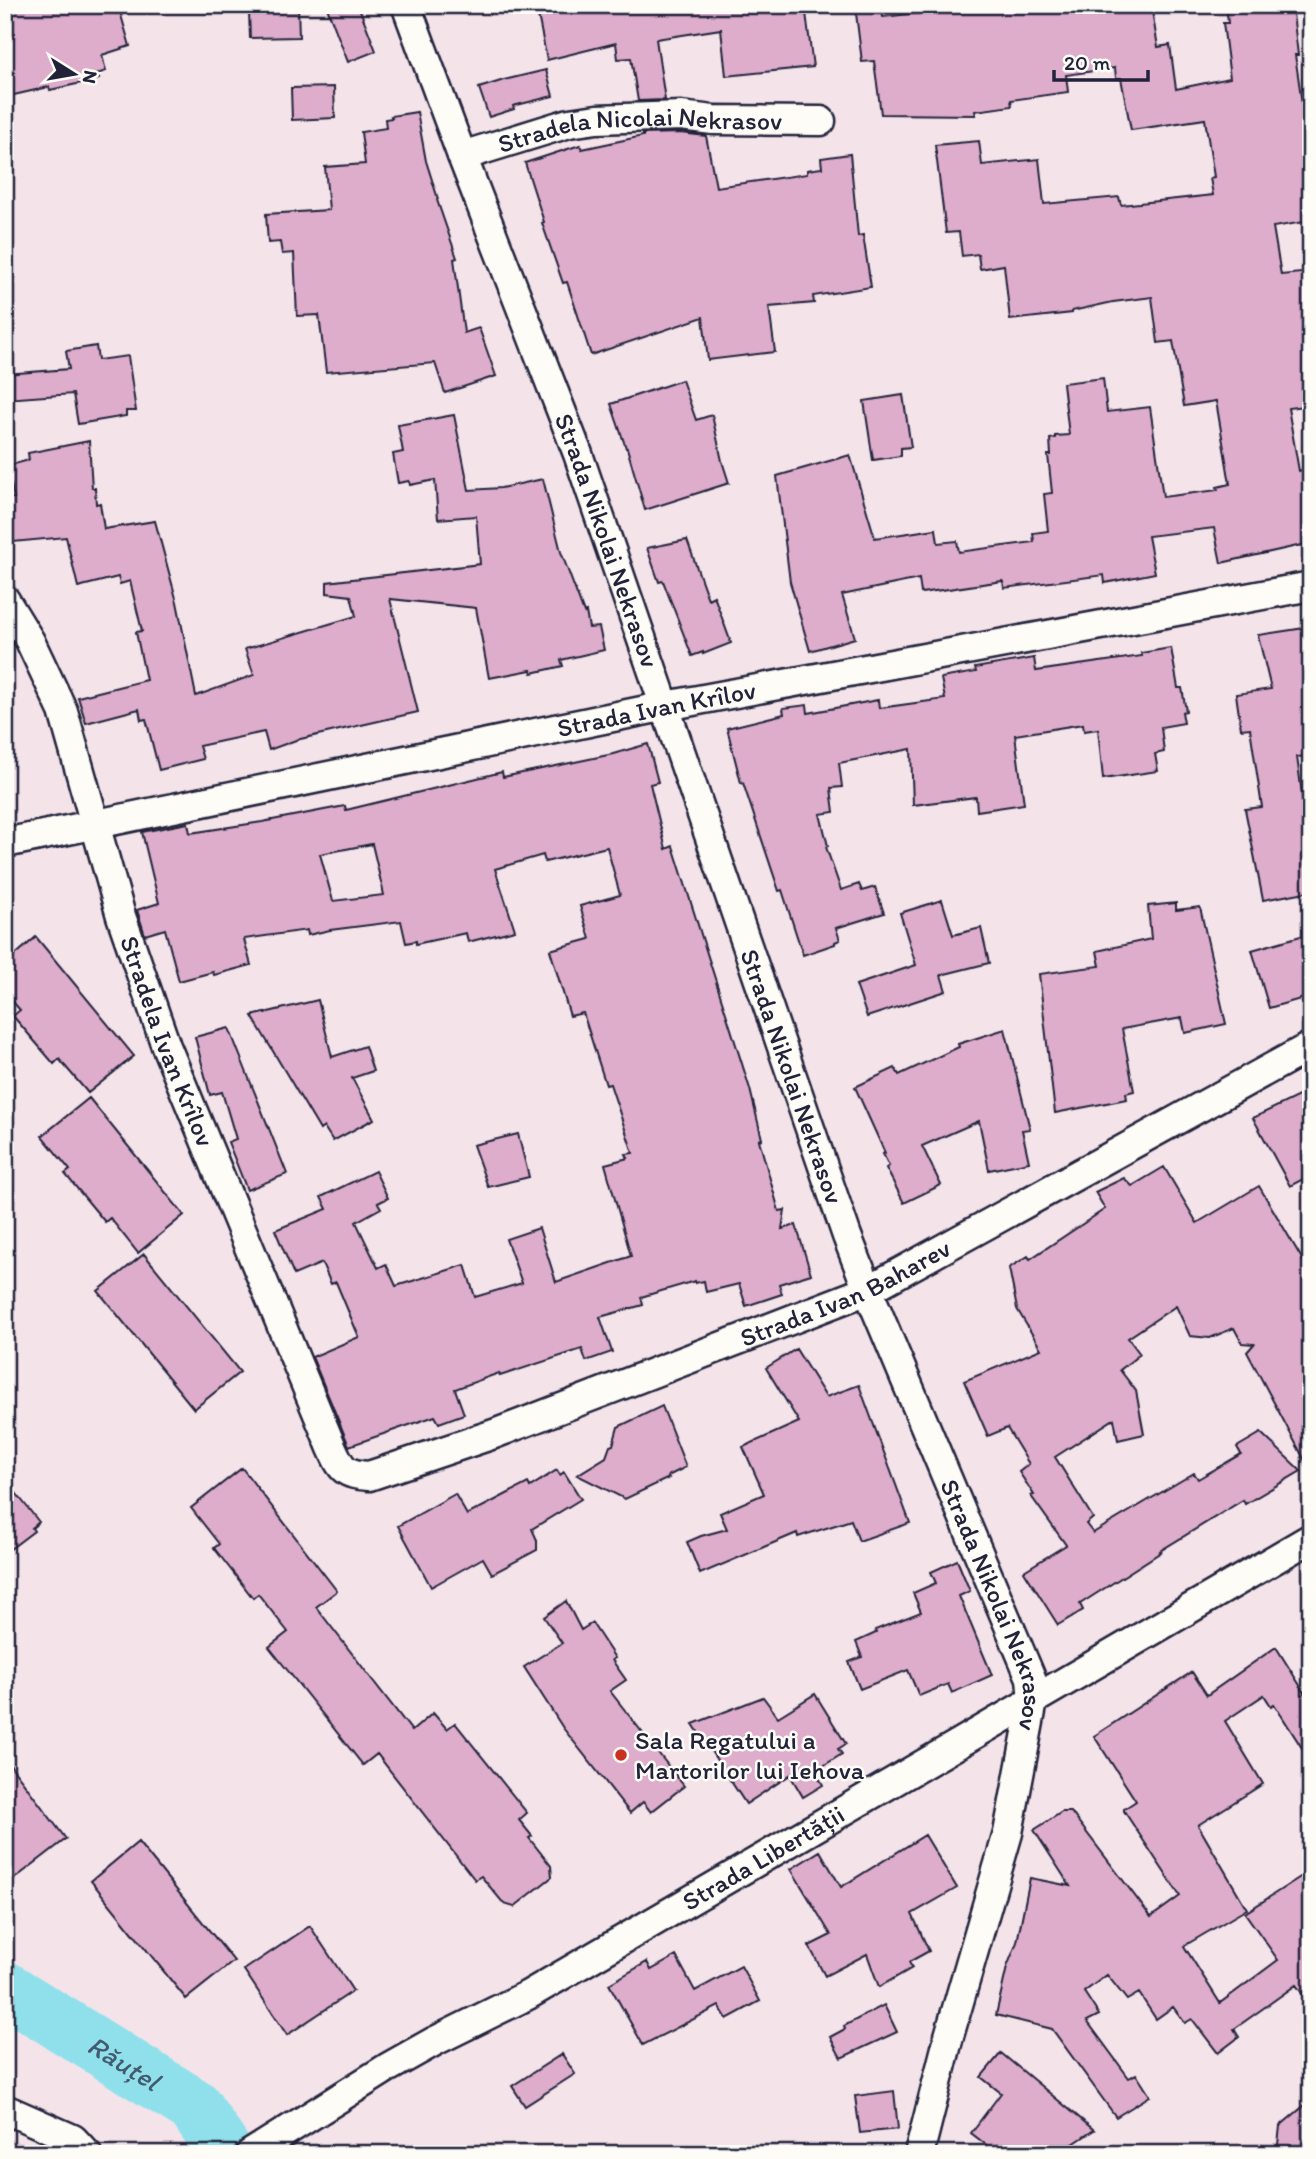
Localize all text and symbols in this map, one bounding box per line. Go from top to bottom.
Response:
north arrow [38,38,108,108]
scale bar [1054,38,1148,82]
text: 20 m [1064,50,1111,75]
text: N [78,69,103,86]
street label: Stradela Nicolai Nekrasov [494,100,782,160]
street label: Strada Nikolai Nekrasov [548,409,666,672]
street label: Strada Ivan Krîlov [554,674,758,744]
street label: Stradela Ivan Krîlov [113,932,222,1151]
street label: Strada Nikolai Nekrasov [733,945,851,1208]
street label: Strada Ivan Baharev [735,1232,956,1354]
street label: Strada Nikolai Nekrasov [933,1474,1049,1733]
place label: Sala Regatului a Martorilor lui Iehova [635,1724,865,1786]
marker: Sala Regatului a Martorilor lui Iehova [613,1747,629,1763]
street label: Strada Libertății [676,1798,850,1917]
water label: Răuțel [82,2028,168,2099]

